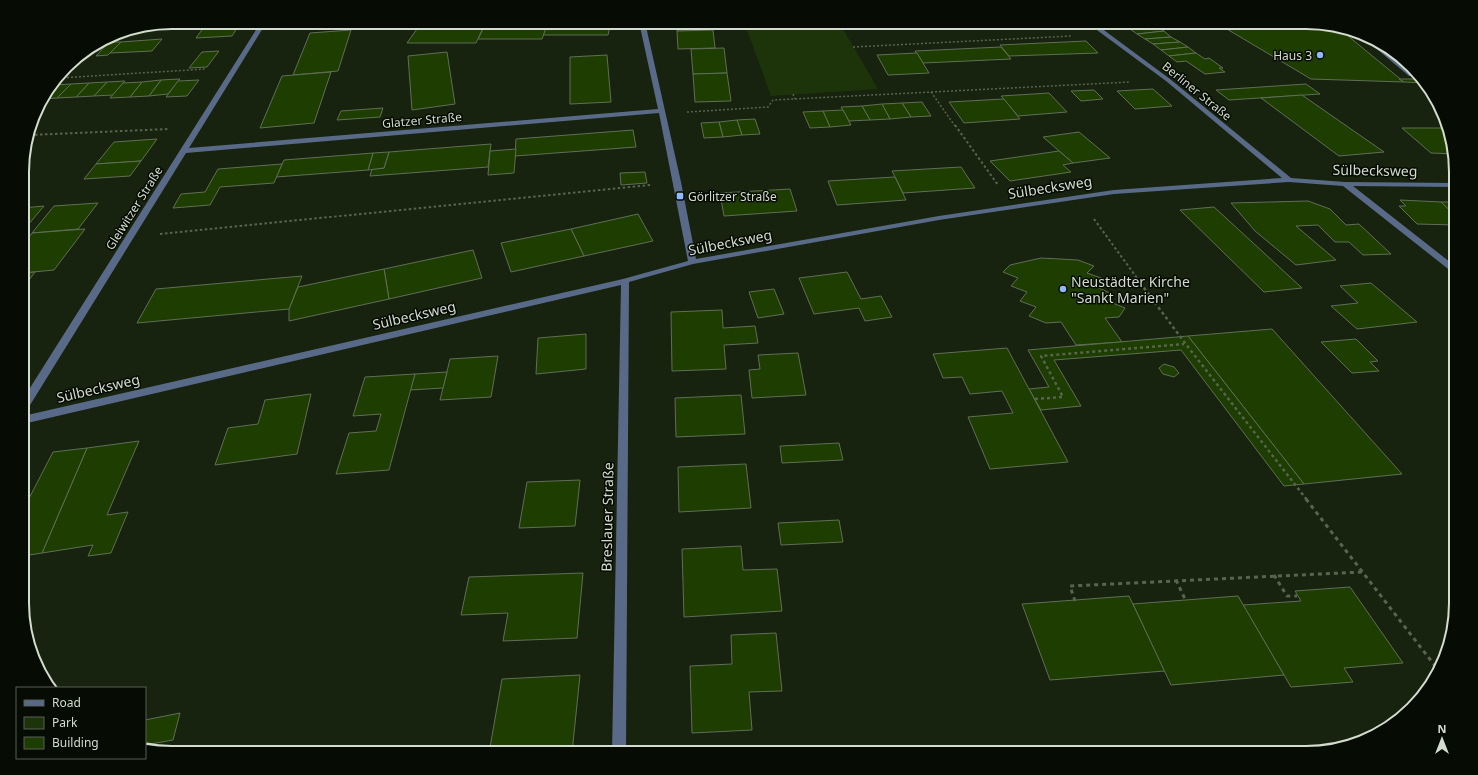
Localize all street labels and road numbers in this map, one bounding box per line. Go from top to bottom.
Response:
street label: Berliner Straße [1159,58,1235,124]
street label: Glatzer Straße [381,108,463,132]
street label: Sülbecksweg [1332,160,1418,180]
street label: Gleiwitzer Straße [101,163,167,253]
street label: Sülbecksweg [1007,171,1093,203]
street label: Sülbecksweg [687,225,773,259]
street label: Sülbecksweg [371,296,457,334]
street label: Sülbecksweg [55,369,141,407]
street label: Breslauer Straße [597,462,617,572]

